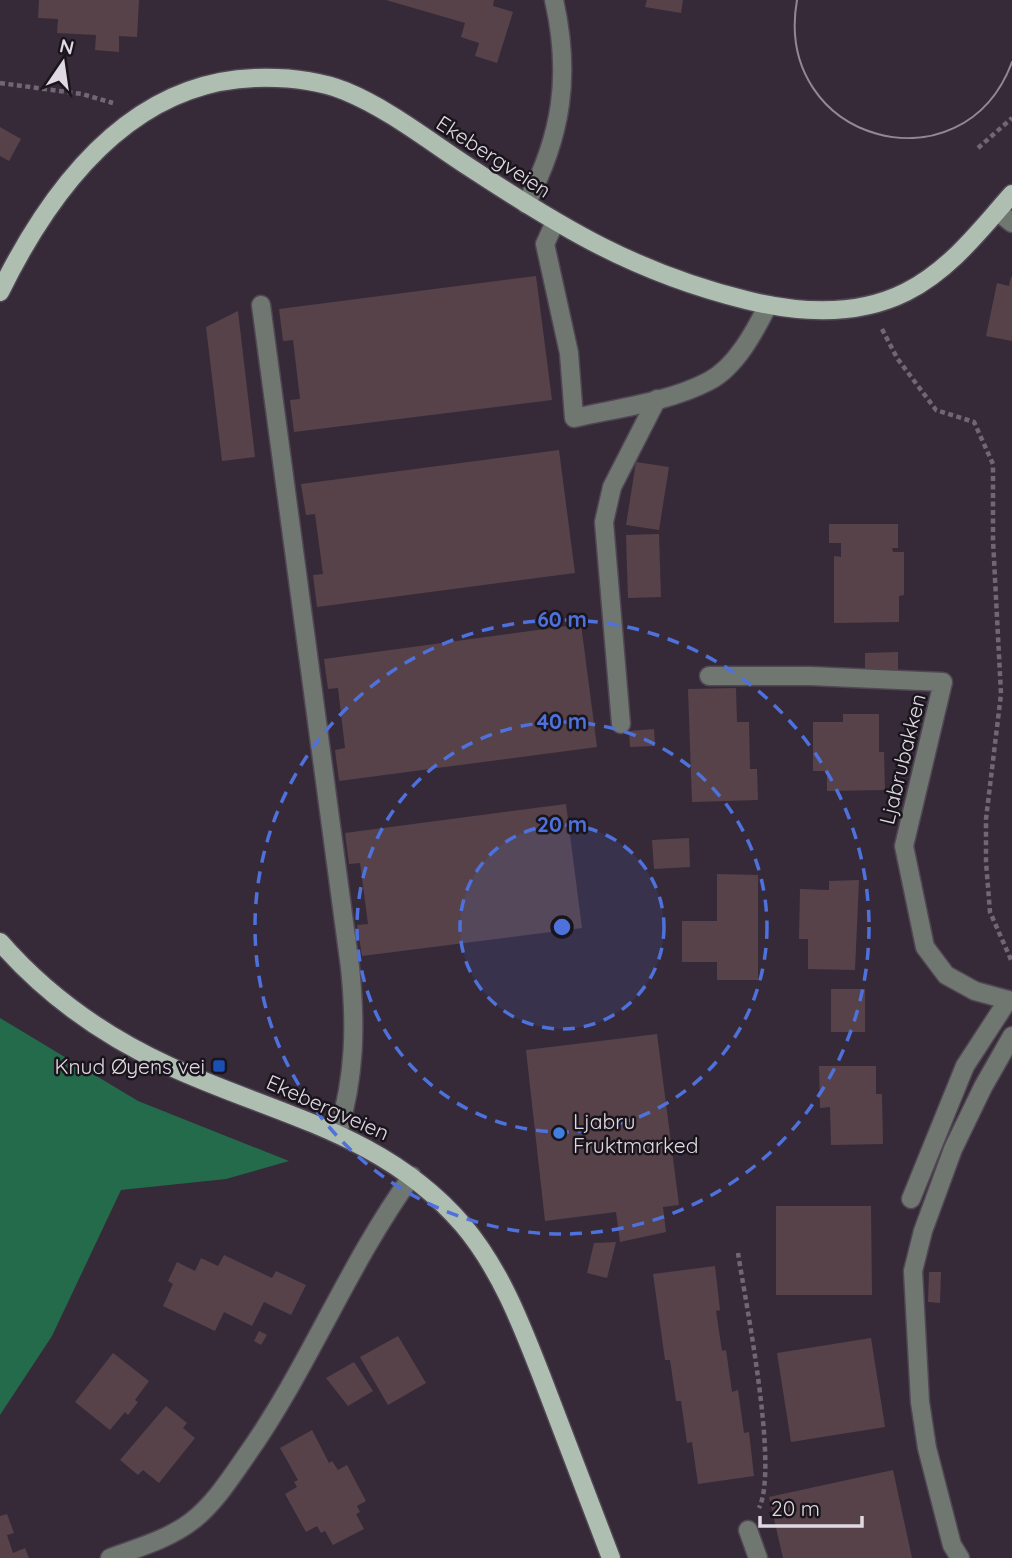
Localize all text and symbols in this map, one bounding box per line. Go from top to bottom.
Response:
north arrow [28,28,98,98]
text: N [57,33,76,60]
street label: Ekebergveien [432,109,556,203]
text: 60 m [537,606,587,632]
street label: Ljabrubakken [873,691,931,827]
text: 40 m [537,708,587,734]
text: 20 m [537,811,587,837]
centre of rings [550,915,574,939]
place label: Knud Øyens vei [54,1053,205,1079]
marker: Knud Øyens vei [211,1058,227,1074]
street label: Ekebergveien [263,1068,393,1146]
place label: Ljabru Fruktmarked [573,1108,698,1158]
marker: Ljabru Fruktmarked [551,1125,567,1141]
scale bar [760,1484,862,1528]
text: 20 m [771,1495,820,1521]

